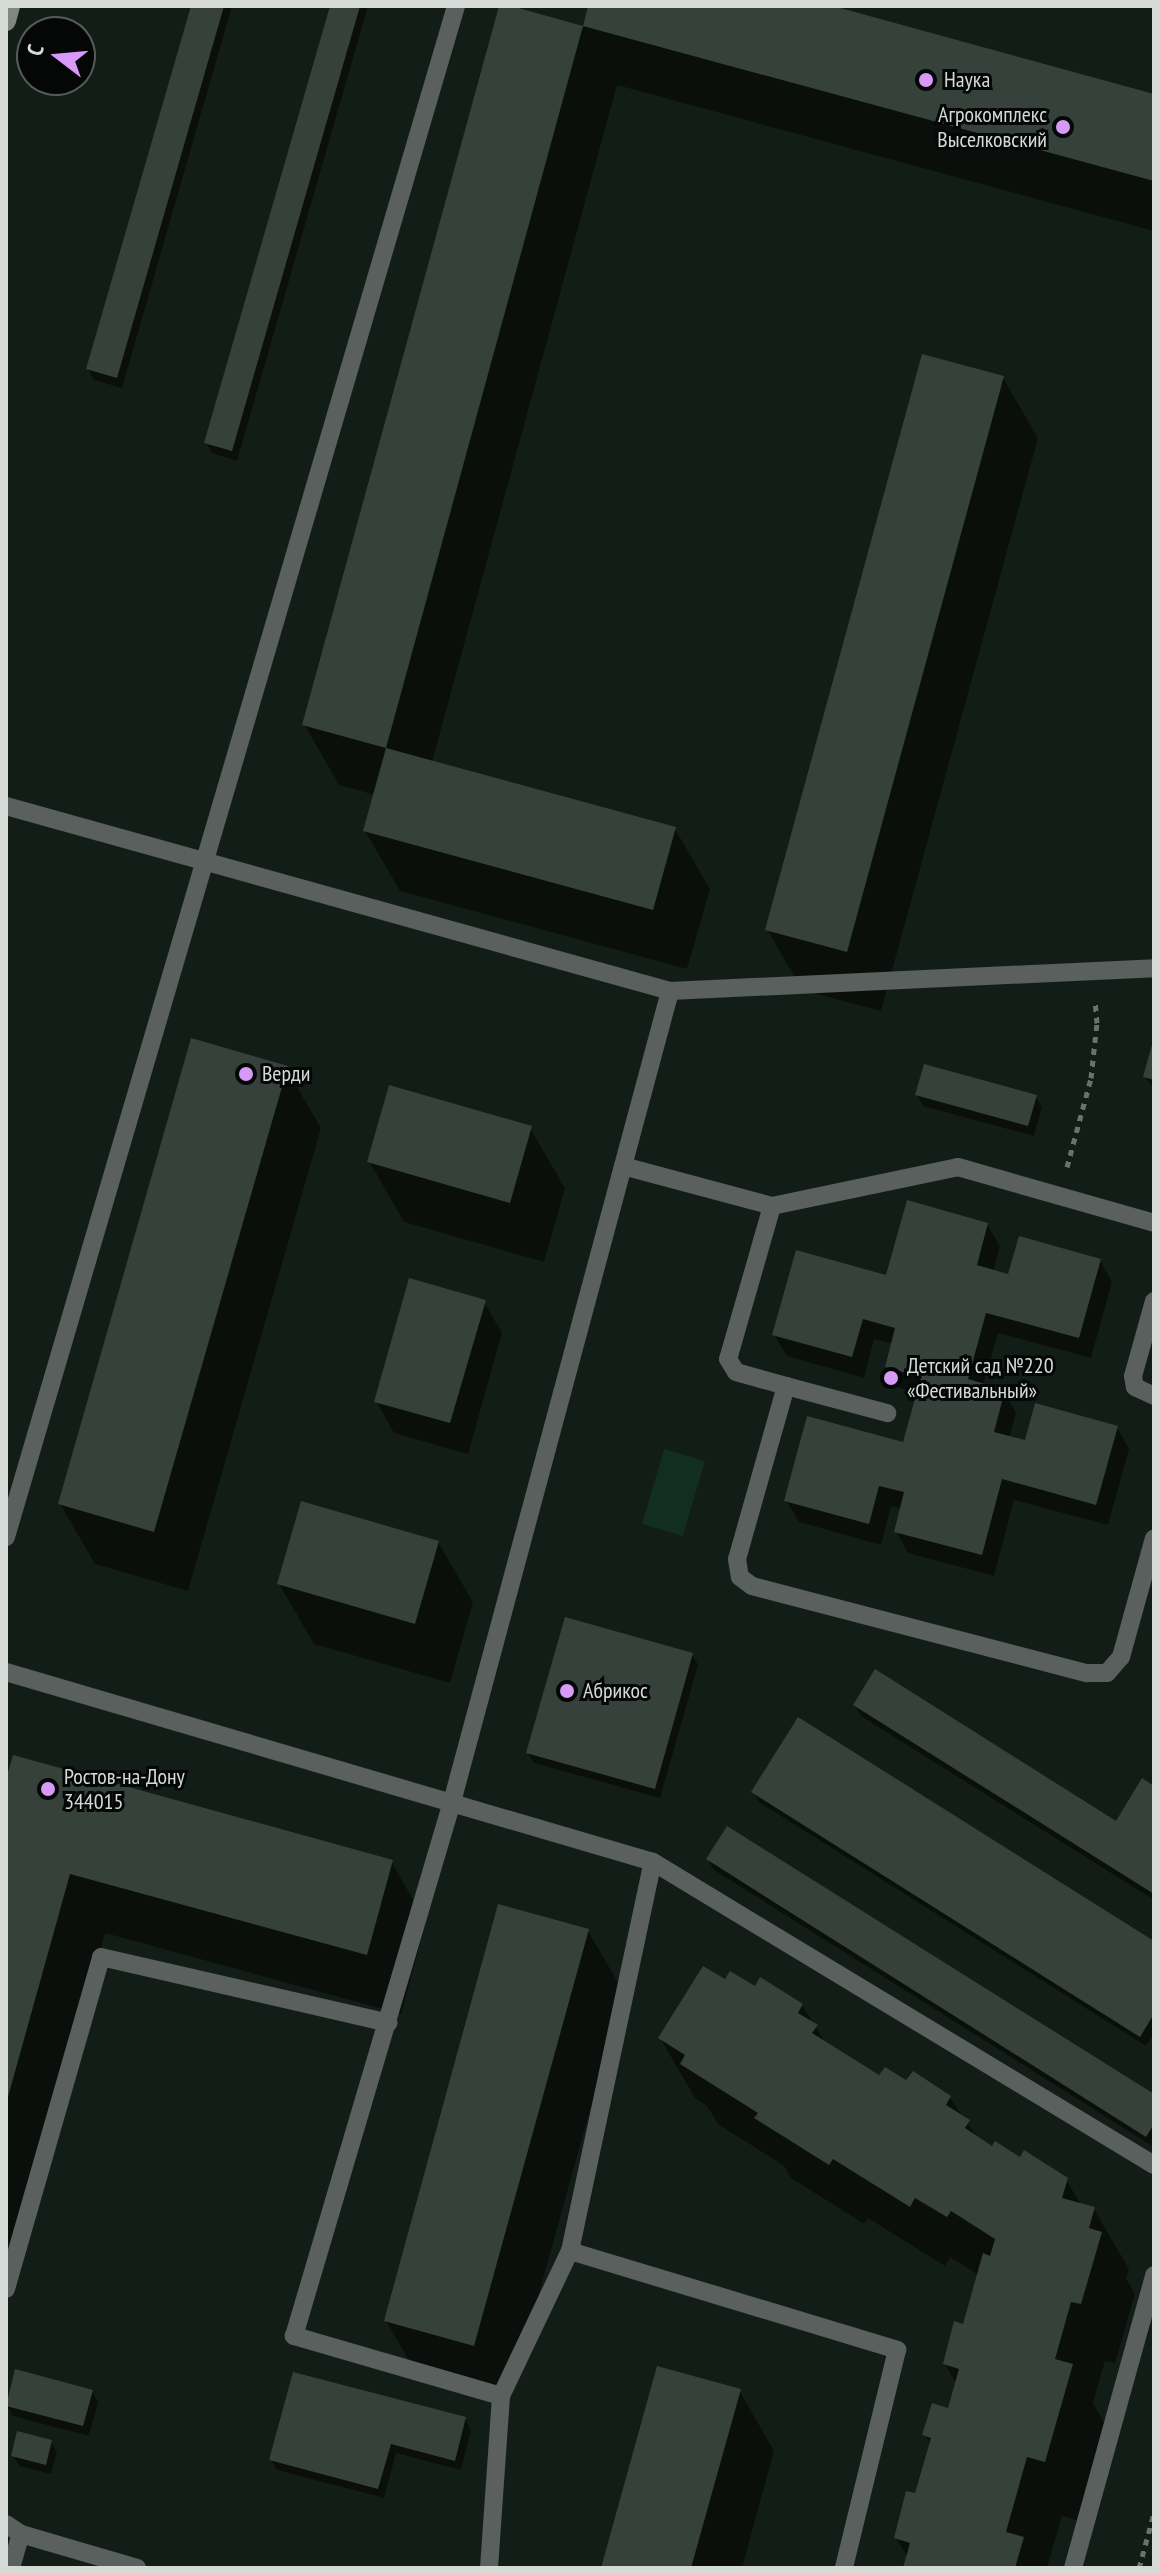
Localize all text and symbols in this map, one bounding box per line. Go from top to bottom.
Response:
north arrow [16,16,96,96]
text: С [20,41,50,59]
place label: Наука [944,67,990,93]
marker: Наука [915,69,937,91]
place label: Агрокомплекс Выселковский [937,101,1047,152]
marker: Агрокомплекс Выселковский [1054,118,1072,136]
place label: Верди [262,1061,310,1087]
marker: Верди [237,1065,255,1083]
place label: Детский сад №220 «Фестивальный» [907,1352,1054,1404]
marker: Детский сад №220 «Фестивальный» [882,1369,900,1387]
place label: Абрикос [583,1678,648,1704]
marker: Абрикос [558,1682,576,1700]
place label: Ростов-на-Дону 344015 [64,1763,185,1814]
marker: Ростов-на-Дону 344015 [39,1780,57,1798]

